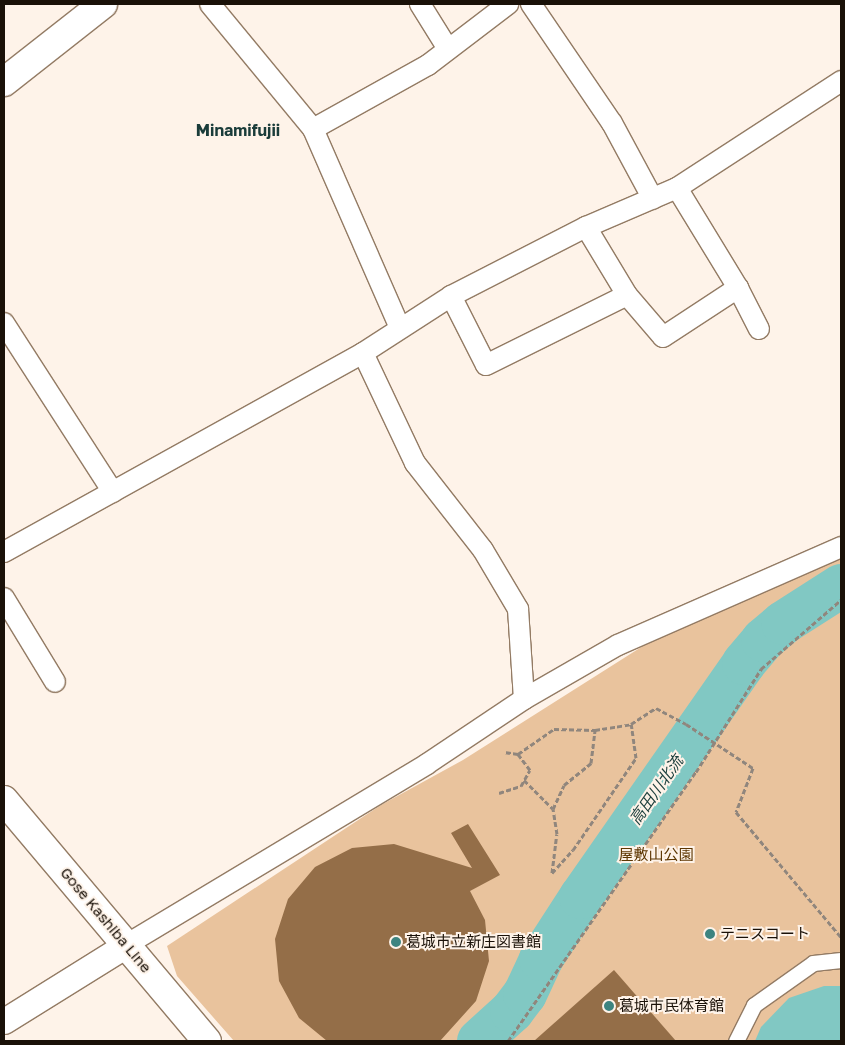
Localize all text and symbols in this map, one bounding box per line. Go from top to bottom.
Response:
district label: Minamifujii [196,120,280,140]
water label: 高田川北流 [625,752,687,828]
park label: 屋敷山公園 [619,846,693,864]
street label: Gose Kashiba Line [57,864,155,976]
place label: テニスコート [720,925,810,943]
marker: テニスコート [704,928,716,940]
place label: 葛城市立新庄図書館 [406,933,541,951]
marker: 葛城市立新庄図書館 [390,936,402,948]
place label: 葛城市民体育館 [619,997,724,1015]
marker: 葛城市民体育館 [603,1000,615,1012]

